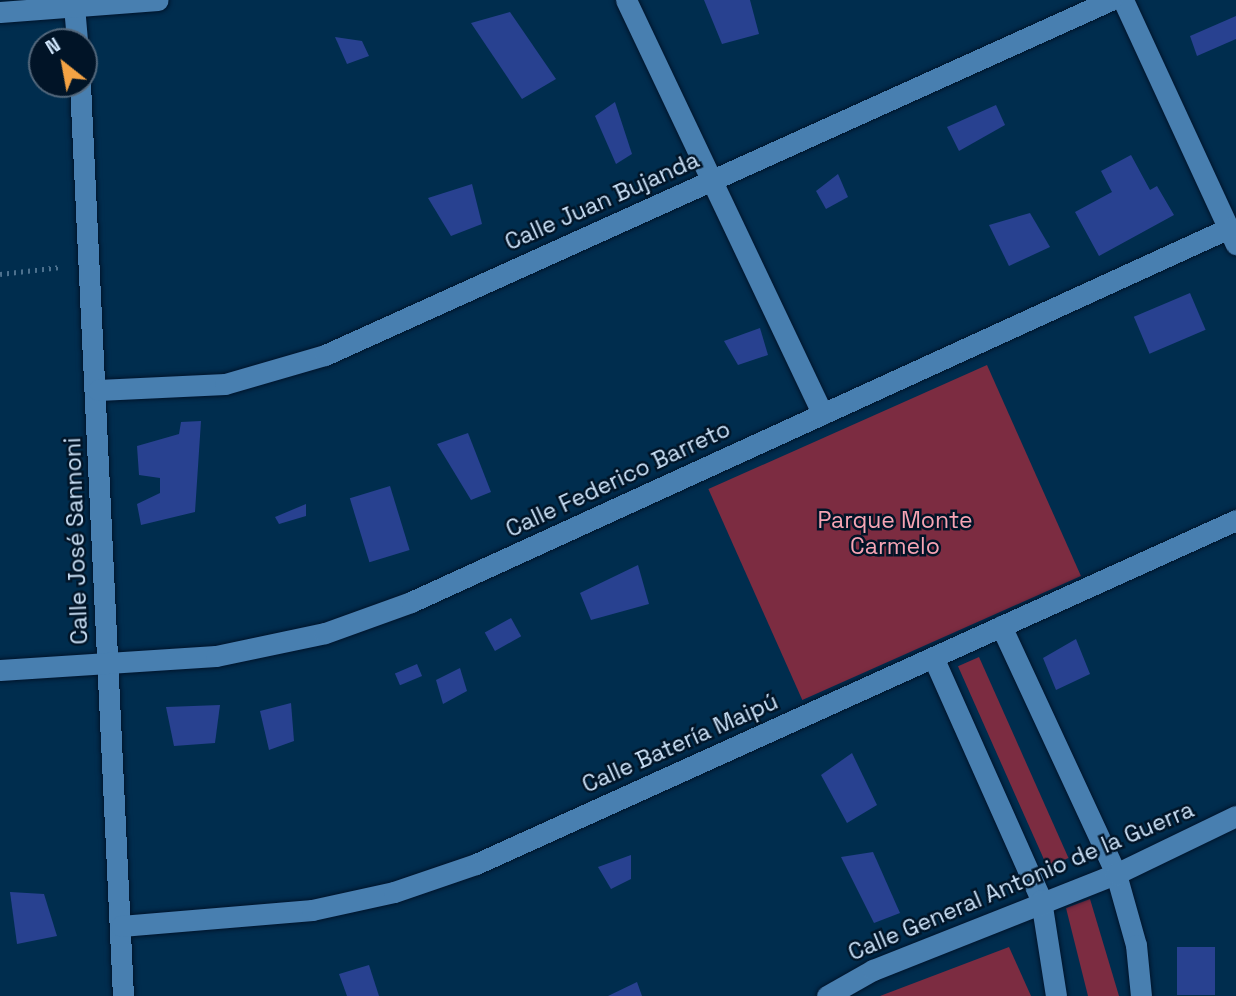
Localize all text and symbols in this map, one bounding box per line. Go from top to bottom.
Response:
north arrow [28,28,98,98]
text: N [41,32,65,60]
street label: Calle Juan Bujanda [501,146,703,256]
street label: Calle Federico Barreto [502,415,734,543]
street label: Calle José Sannoni [59,437,93,645]
park label: Parque Monte Carmelo [817,506,973,560]
street label: Calle Batería Maipú [578,687,782,799]
street label: Calle General Antonio de la Guerra [844,795,1198,967]

